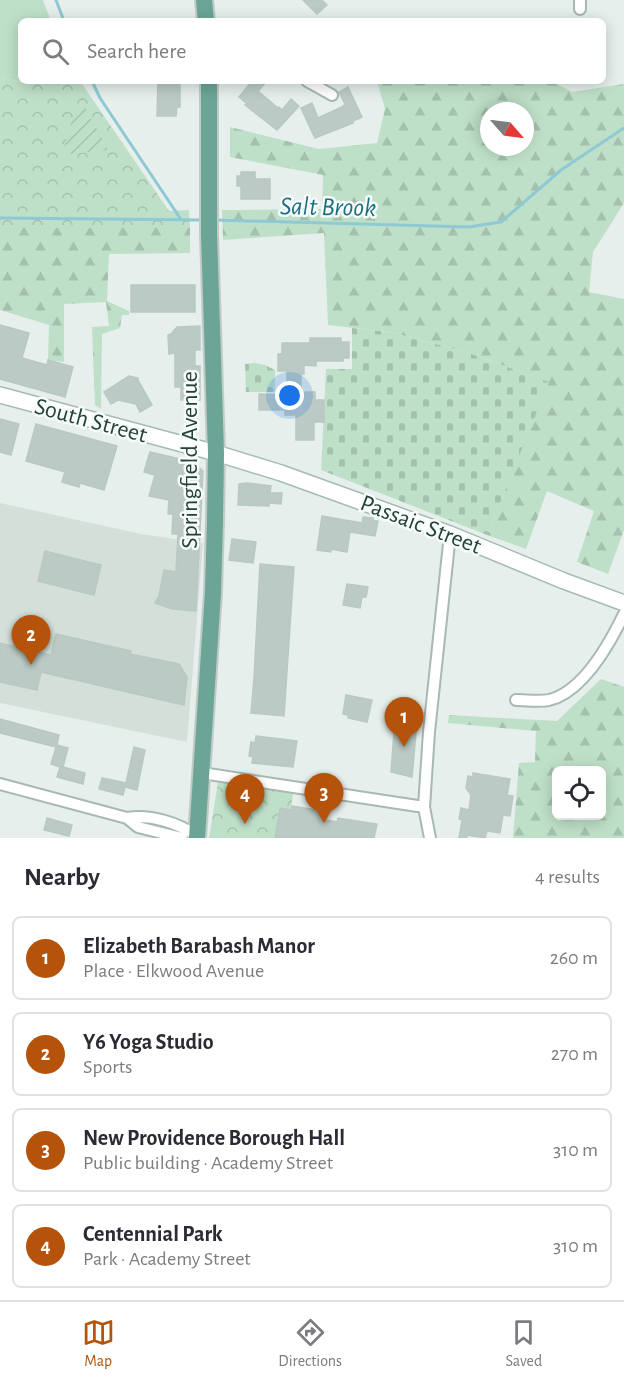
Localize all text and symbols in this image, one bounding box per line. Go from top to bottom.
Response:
search box [18,18,606,84]
icon: search [39,35,72,68]
text: Search here [87,40,186,62]
north arrow [480,102,534,156]
water label: Salt Brook [280,193,376,221]
street label: Springfield Avenue [178,371,202,549]
your location [275,381,304,410]
street label: South Street [32,394,150,448]
street label: Passaic Street [357,491,485,559]
pin: 2 [12,616,51,665]
pin: 1 [384,698,424,747]
map controls [552,766,606,820]
button: locate [552,766,606,820]
pin: 4 [226,774,264,824]
pin: 3 [304,774,344,823]
text: Nearby [24,864,100,890]
text: 4 results [535,867,600,887]
text: Elizabeth Barabash Manor [83,935,315,957]
text: 1 [42,948,49,968]
text: 260 m [550,948,598,968]
text: Place · Elkwood Avenue [83,961,264,981]
text: Y6 Yoga Studio [83,1031,214,1053]
text: 2 [41,1044,50,1064]
text: 270 m [551,1044,598,1064]
text: Sports [83,1057,132,1077]
text: New Providence Borough Hall [83,1127,345,1149]
text: 3 [41,1140,50,1160]
text: 310 m [553,1140,598,1160]
text: Public building · Academy Street [83,1153,333,1173]
text: Centennial Park [83,1223,223,1245]
text: 4 [40,1236,51,1256]
text: 310 m [553,1236,598,1256]
text: Park · Academy Street [83,1249,251,1269]
tab: Map [82,1316,115,1371]
tab: Directions [278,1316,342,1371]
tab: Saved [506,1316,542,1371]

